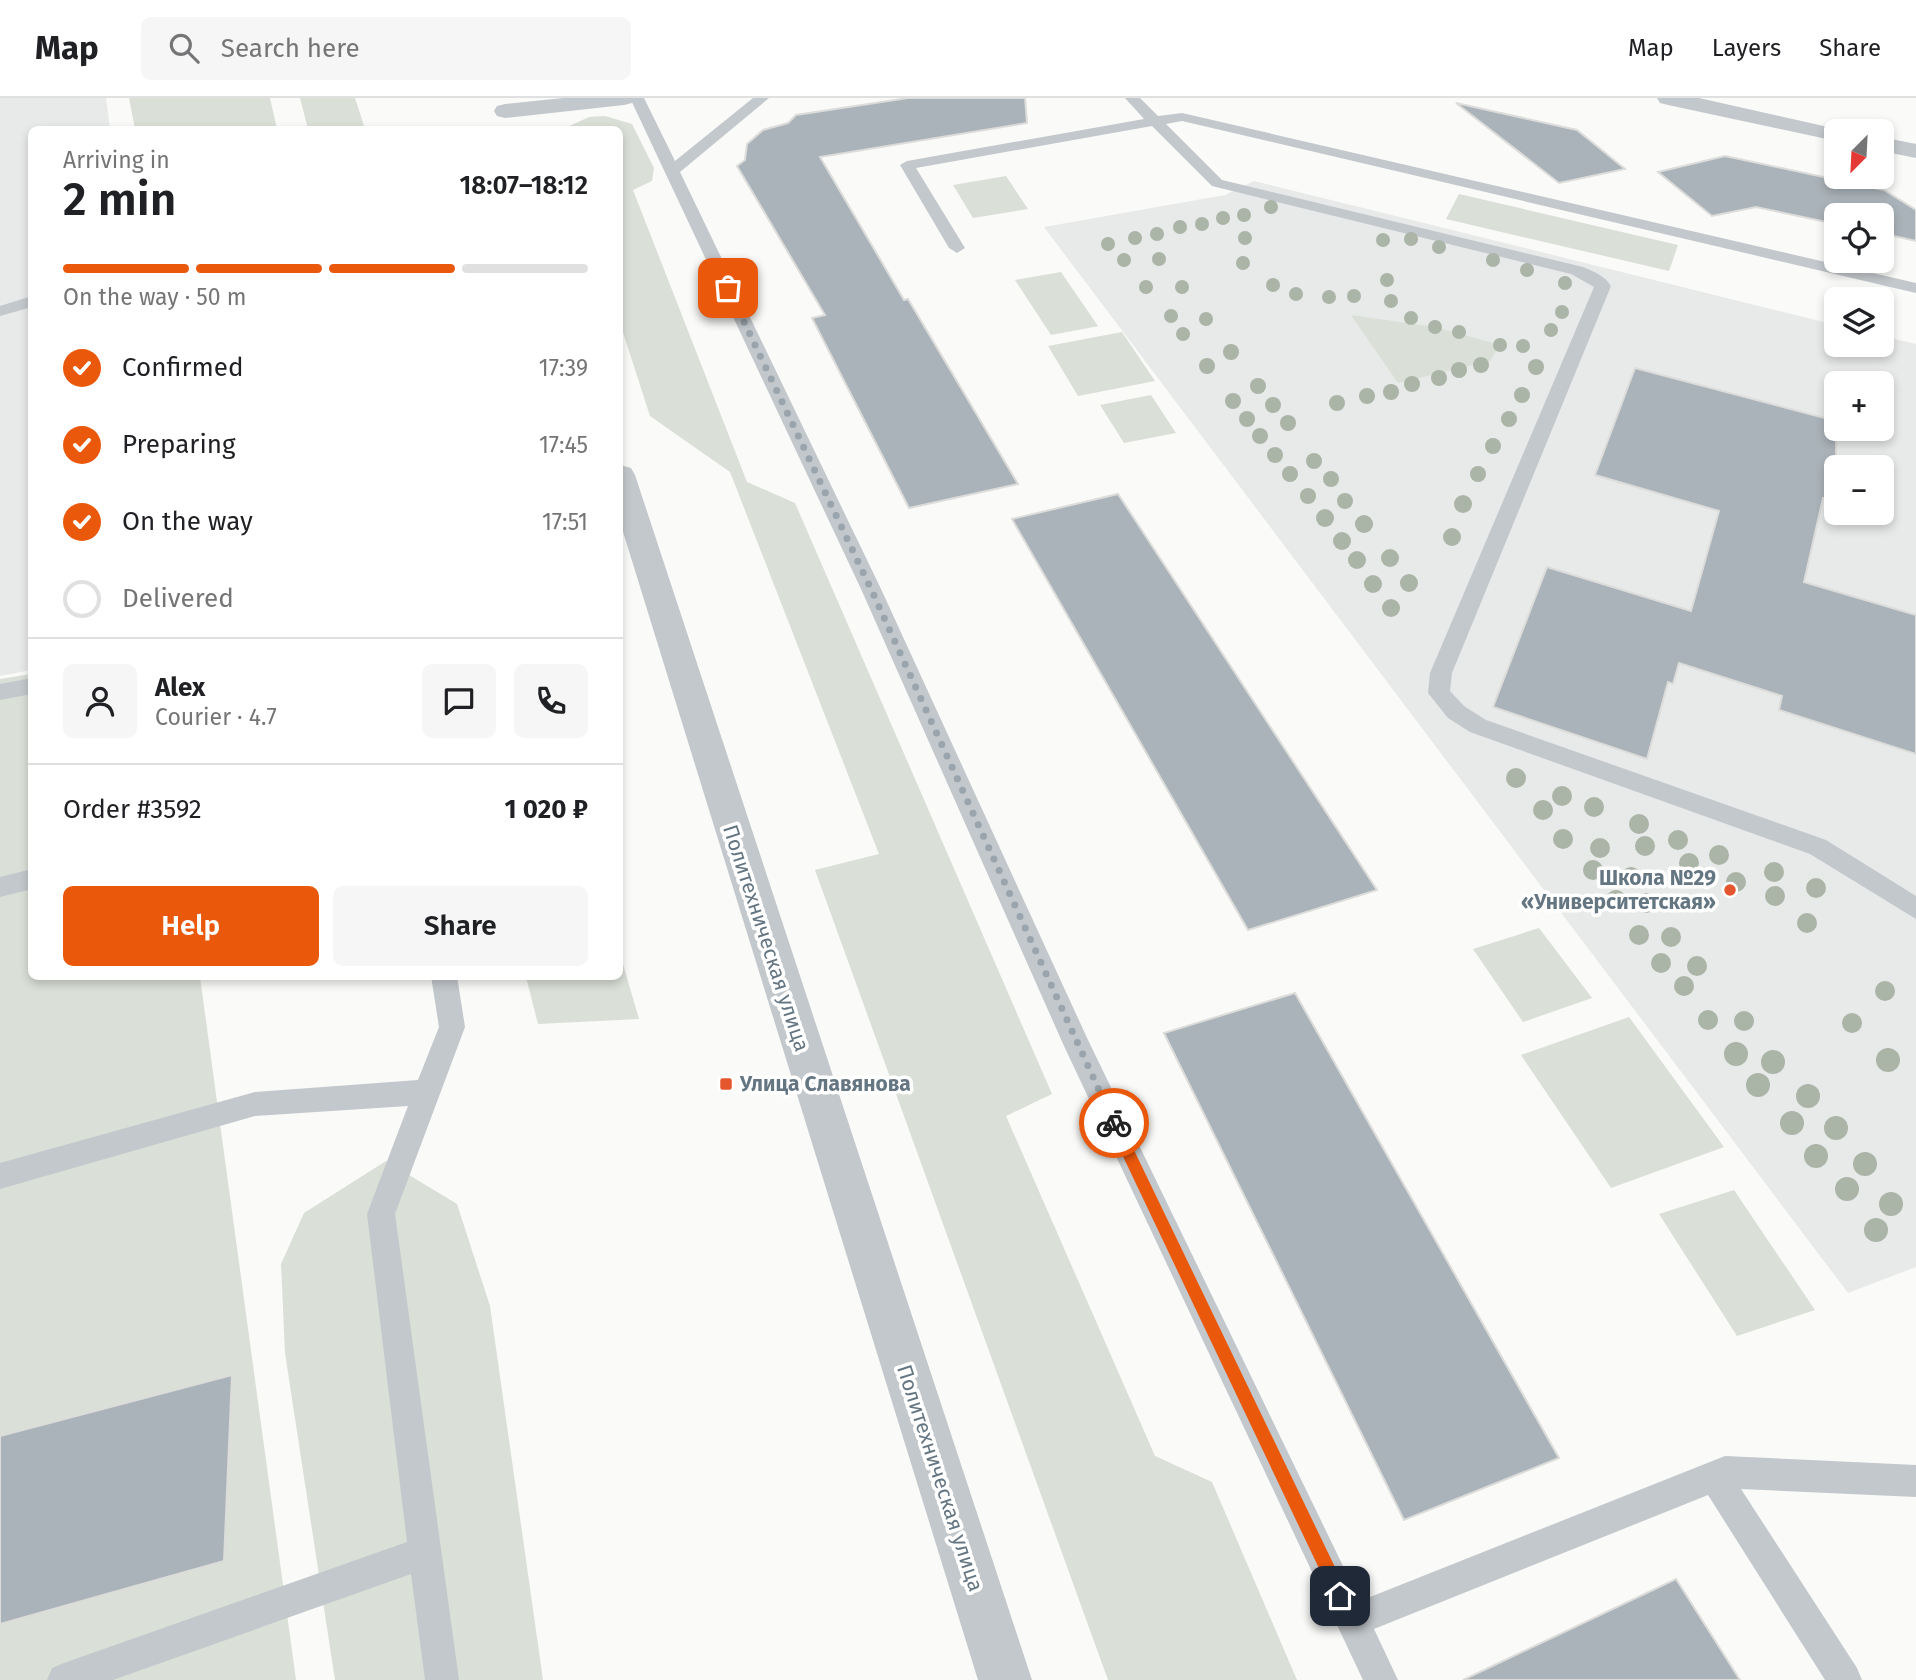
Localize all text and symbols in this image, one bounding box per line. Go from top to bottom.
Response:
search box [141,17,631,80]
text: Map [35,28,99,68]
icon: search [165,29,203,67]
text: Search here [221,33,360,64]
text: Map [1628,34,1674,62]
text: Layers [1712,34,1781,62]
text: Share [1819,34,1881,62]
north arrow [1824,119,1894,189]
map controls [1824,119,1894,525]
text: Arriving in [63,146,170,174]
text: 18:07–18:12 [459,170,588,201]
text: 2 min [63,172,176,227]
button: locate [1824,203,1894,273]
pin [698,258,758,318]
icon: bag [709,269,747,307]
text: On the way · 50 m [63,283,246,311]
button: layers [1824,287,1894,357]
icon: check [63,349,101,387]
text: Confirmed [122,352,243,383]
text: 17:39 [539,354,588,382]
button: + [1824,371,1894,441]
icon: check [63,426,101,464]
text: Preparing [122,429,235,460]
text: 17:45 [539,431,588,459]
button: − [1824,455,1894,525]
icon: check [63,503,101,541]
text: On the way [122,506,253,537]
text: 17:51 [542,508,588,536]
text: Delivered [122,583,234,614]
button: person [63,664,137,738]
button: chat [422,664,496,738]
button: phone [514,664,588,738]
text: Alex [155,672,205,703]
text: Courier · 4.7 [155,703,277,731]
text: Order #3592 [63,794,202,825]
text: 1 020 ₽ [505,794,588,825]
street label: Политехническая улица [717,821,815,1055]
place label: Школа №29 «Университетская» [1521,865,1716,915]
marker: Школа №29 «Университетская» [1722,882,1738,898]
button: Help [63,886,319,966]
button: Share [333,886,588,966]
place label: Улица Славянова [739,1071,911,1097]
marker: Улица Славянова [718,1076,734,1092]
courier [1079,1088,1149,1158]
icon: bike [1095,1104,1133,1142]
street label: Политехническая улица [891,1361,989,1595]
pin [1310,1566,1370,1626]
icon: home [1321,1577,1359,1615]

